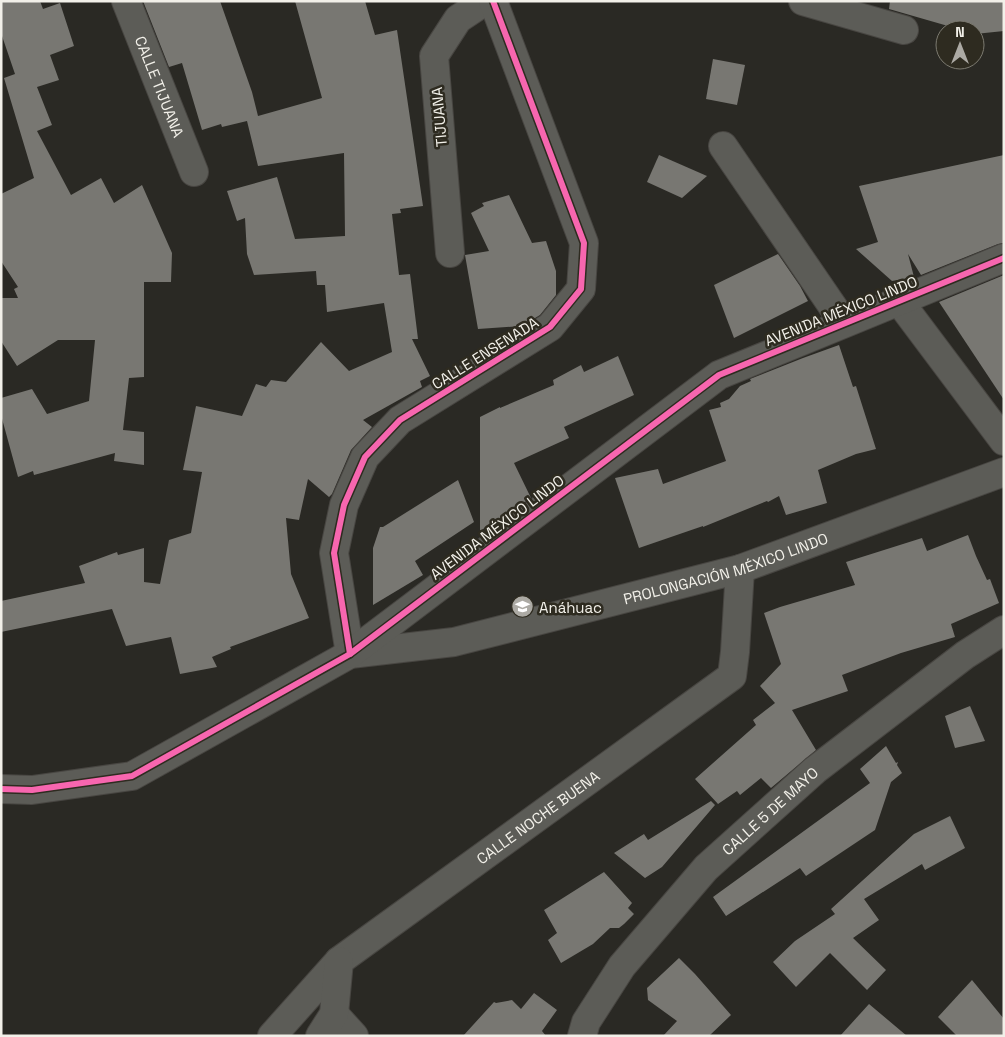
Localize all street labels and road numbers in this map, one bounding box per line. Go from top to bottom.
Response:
street label: CALLE TIJUANA [131,33,189,140]
street label: TIJUANA [427,86,451,148]
street label: AVENIDA MÉXICO LINDO [762,272,920,350]
street label: CALLE ENSENADA [428,312,542,393]
street label: AVENIDA MÉXICO LINDO [426,470,568,584]
street label: PROLONGACIÓN MÉXICO LINDO [621,528,830,608]
street label: CALLE 5 DE MAYO [718,762,822,859]
street label: CALLE NOCHE BUENA [472,766,603,868]

